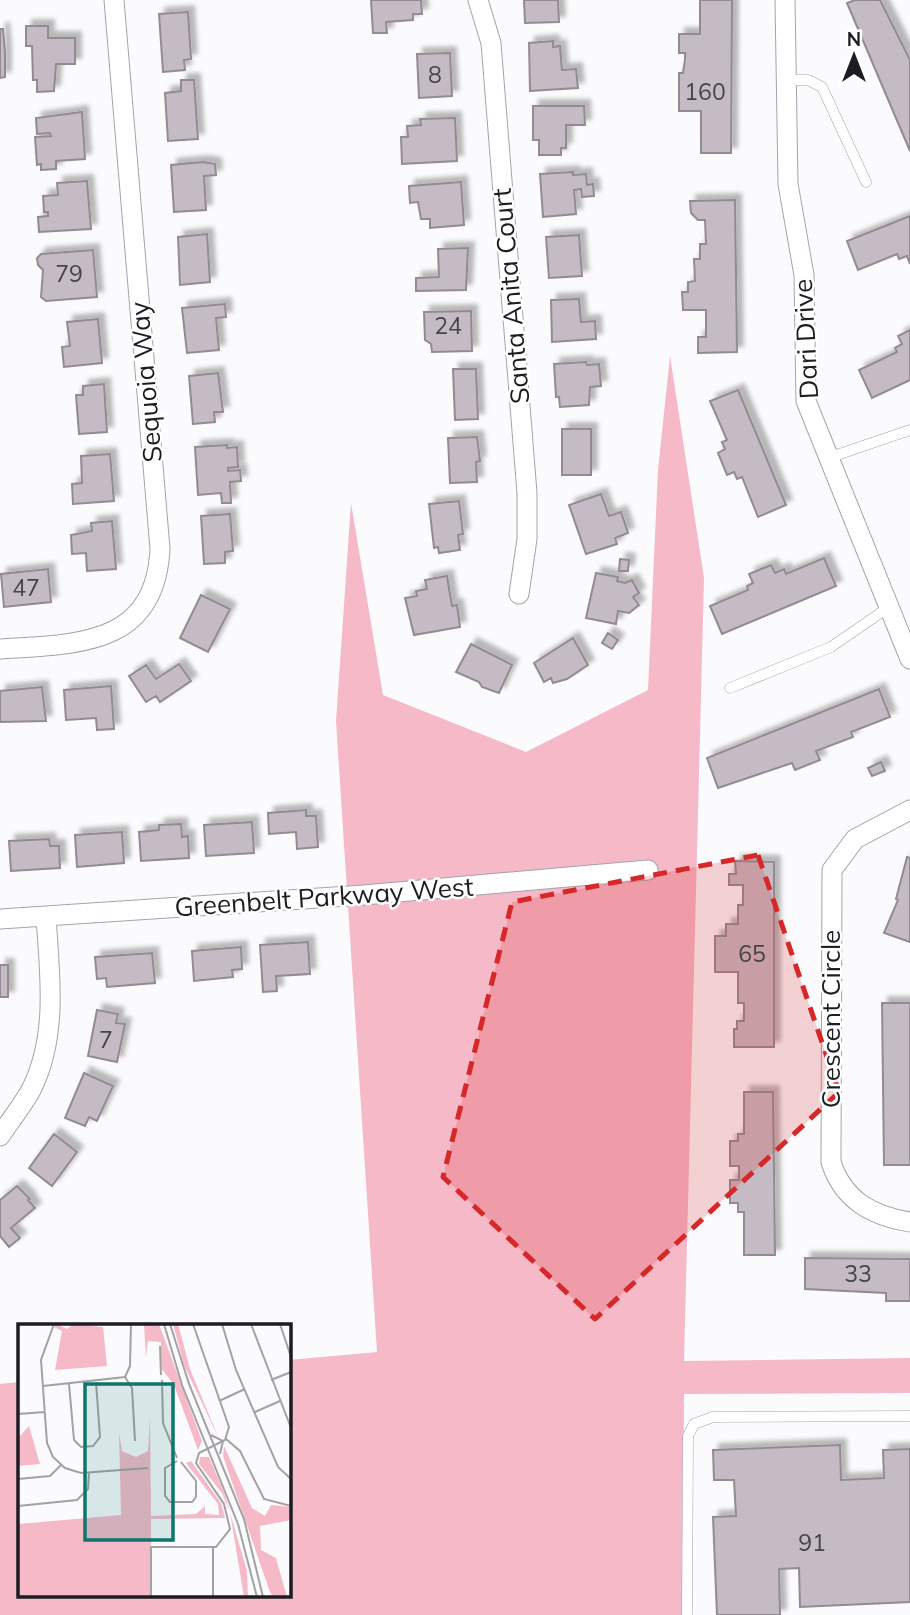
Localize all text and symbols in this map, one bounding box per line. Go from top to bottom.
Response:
north arrow [819,21,889,91]
text: N [847,27,861,51]
house number: 8 [428,60,442,89]
house number: 160 [684,77,726,106]
street label: Santa Anita Court [485,187,536,405]
house number: 79 [55,259,83,288]
street label: Dari Drive [786,278,825,400]
street label: Sequoia Way [122,300,169,464]
house number: 24 [434,311,462,340]
house number: 47 [12,573,40,602]
street label: Greenbelt Parkway West [173,870,475,923]
street label: Crescent Circle [814,930,847,1108]
house number: 65 [738,939,766,968]
house number: 7 [99,1025,113,1054]
house number: 33 [844,1259,872,1288]
inset map [18,1324,290,1598]
house number: 91 [798,1528,826,1557]

